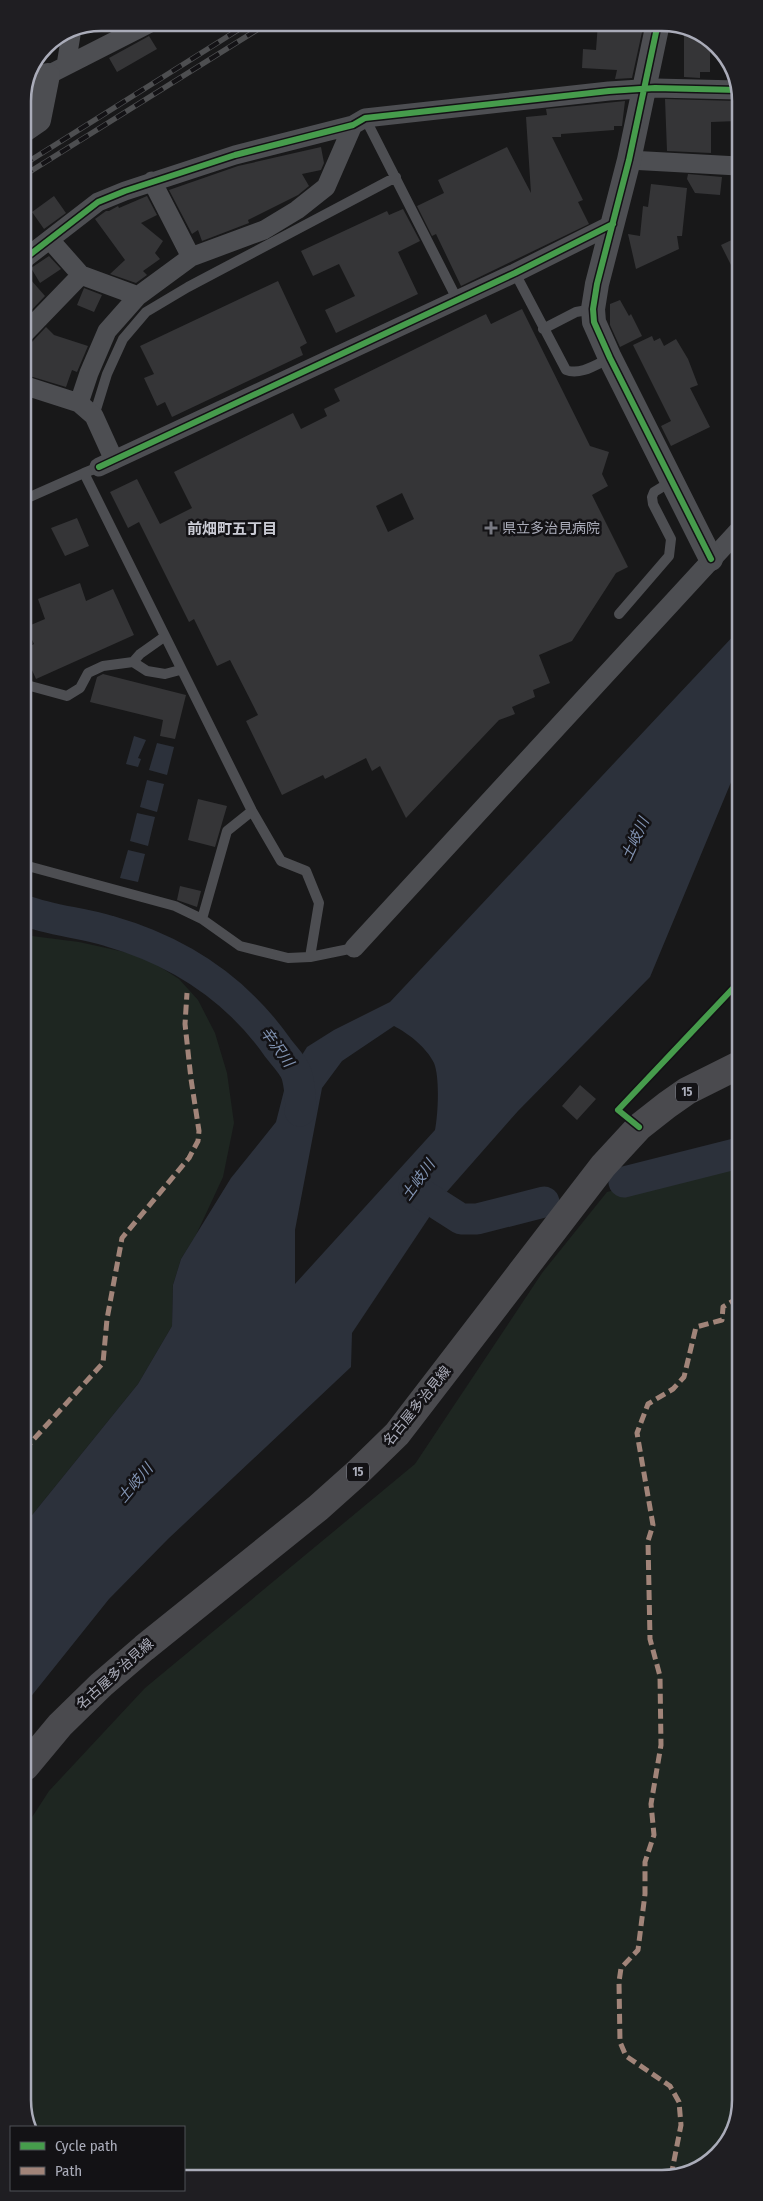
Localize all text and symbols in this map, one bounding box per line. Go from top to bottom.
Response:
district label: 前畑町五丁目 [187,520,277,538]
place label: 県立多治見病院 [502,520,600,537]
marker: 県立多治見病院 [484,521,498,535]
water label: 土岐川 [617,813,654,863]
water label: 辛沢川 [256,1024,299,1072]
road number: 15 [676,1082,698,1102]
water label: 土岐川 [397,1155,440,1203]
street label: 名古屋多治見線 [380,1363,454,1449]
water label: 土岐川 [114,1458,158,1506]
road number: 15 [347,1462,369,1481]
street label: 名古屋多治見線 [73,1635,157,1713]
legend [10,2126,185,2191]
text: Cycle path [55,2137,118,2155]
text: Path [55,2162,82,2180]

